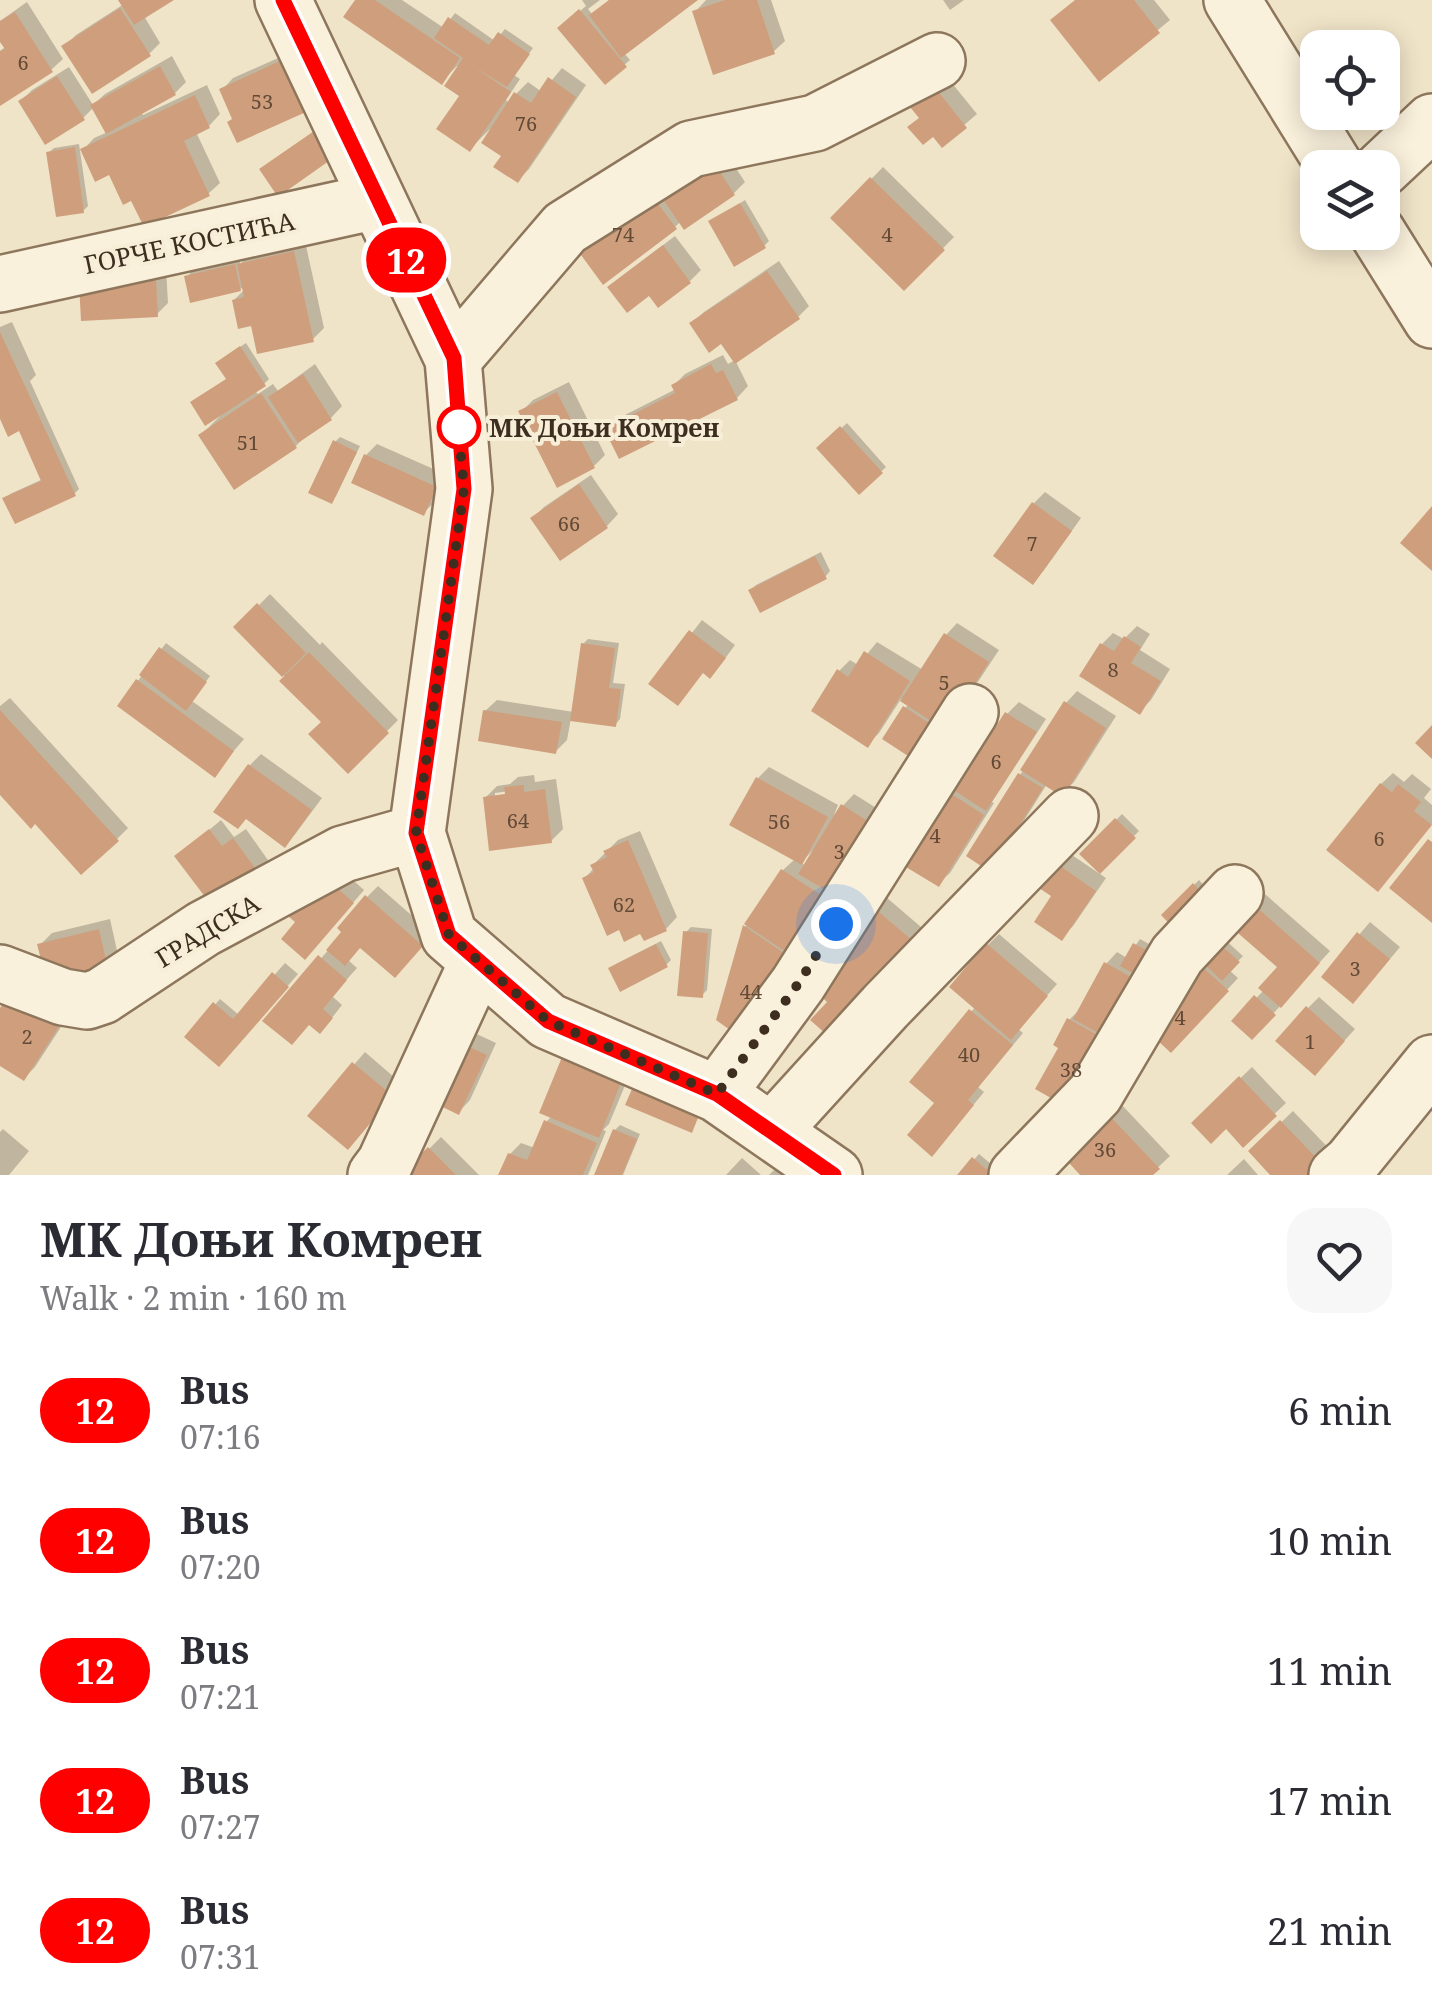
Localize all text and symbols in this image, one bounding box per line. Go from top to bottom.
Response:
map controls [1300,30,1400,250]
button: locate [1300,30,1400,130]
house number: 6 [17,49,29,76]
house number: 53 [251,88,273,115]
house number: 76 [515,110,537,137]
button: layers [1300,150,1400,250]
street label: ГОРЧЕ КОСТИЋА [80,203,298,281]
house number: 74 [612,221,634,248]
house number: 4 [881,221,893,248]
line badge: 12 [361,228,451,292]
text: 12 [386,237,426,284]
marker: МК Доњи Комрен [438,406,480,448]
place label: МК Доњи Комрен [489,410,719,444]
house number: 51 [237,429,259,456]
house number: 66 [558,510,580,537]
house number: 7 [1026,530,1038,557]
house number: 8 [1107,656,1119,683]
house number: 5 [938,669,950,696]
house number: 6 [990,748,1002,775]
house number: 64 [507,807,529,834]
house number: 56 [768,808,790,835]
house number: 4 [929,822,941,849]
house number: 6 [1373,825,1385,852]
house number: 3 [833,838,845,865]
street label: ГРАДСКА [148,885,266,974]
house number: 62 [613,891,635,918]
your location [811,899,861,949]
house number: 3 [1349,955,1361,982]
house number: 44 [740,978,762,1005]
house number: 4 [1174,1004,1186,1031]
house number: 2 [21,1023,33,1050]
house number: 1 [1304,1028,1316,1055]
house number: 40 [958,1041,980,1068]
house number: 38 [1060,1056,1082,1083]
house number: 36 [1094,1136,1116,1163]
text: МК Доњи Комрен [40,1206,482,1271]
button: heart [1287,1208,1392,1313]
text: Walk · 2 min · 160 m [40,1276,347,1319]
text: Bus [180,1363,249,1415]
text: 6 min [1288,1384,1392,1436]
text: 12 [75,1387,115,1434]
text: 07:16 [180,1415,261,1458]
text: Bus [180,1493,249,1545]
text: 10 min [1267,1514,1392,1566]
text: 12 [75,1517,115,1564]
text: 07:20 [180,1545,261,1588]
text: Bus [180,1623,249,1675]
text: 11 min [1267,1644,1392,1696]
text: 12 [75,1647,115,1694]
text: 07:21 [180,1675,261,1718]
text: Bus [180,1753,249,1805]
text: 17 min [1267,1774,1392,1826]
text: 12 [75,1777,115,1824]
text: 07:27 [180,1805,261,1848]
text: Bus [180,1883,249,1935]
text: 21 min [1267,1904,1392,1956]
text: 12 [75,1907,115,1954]
text: 07:31 [180,1935,261,1978]

